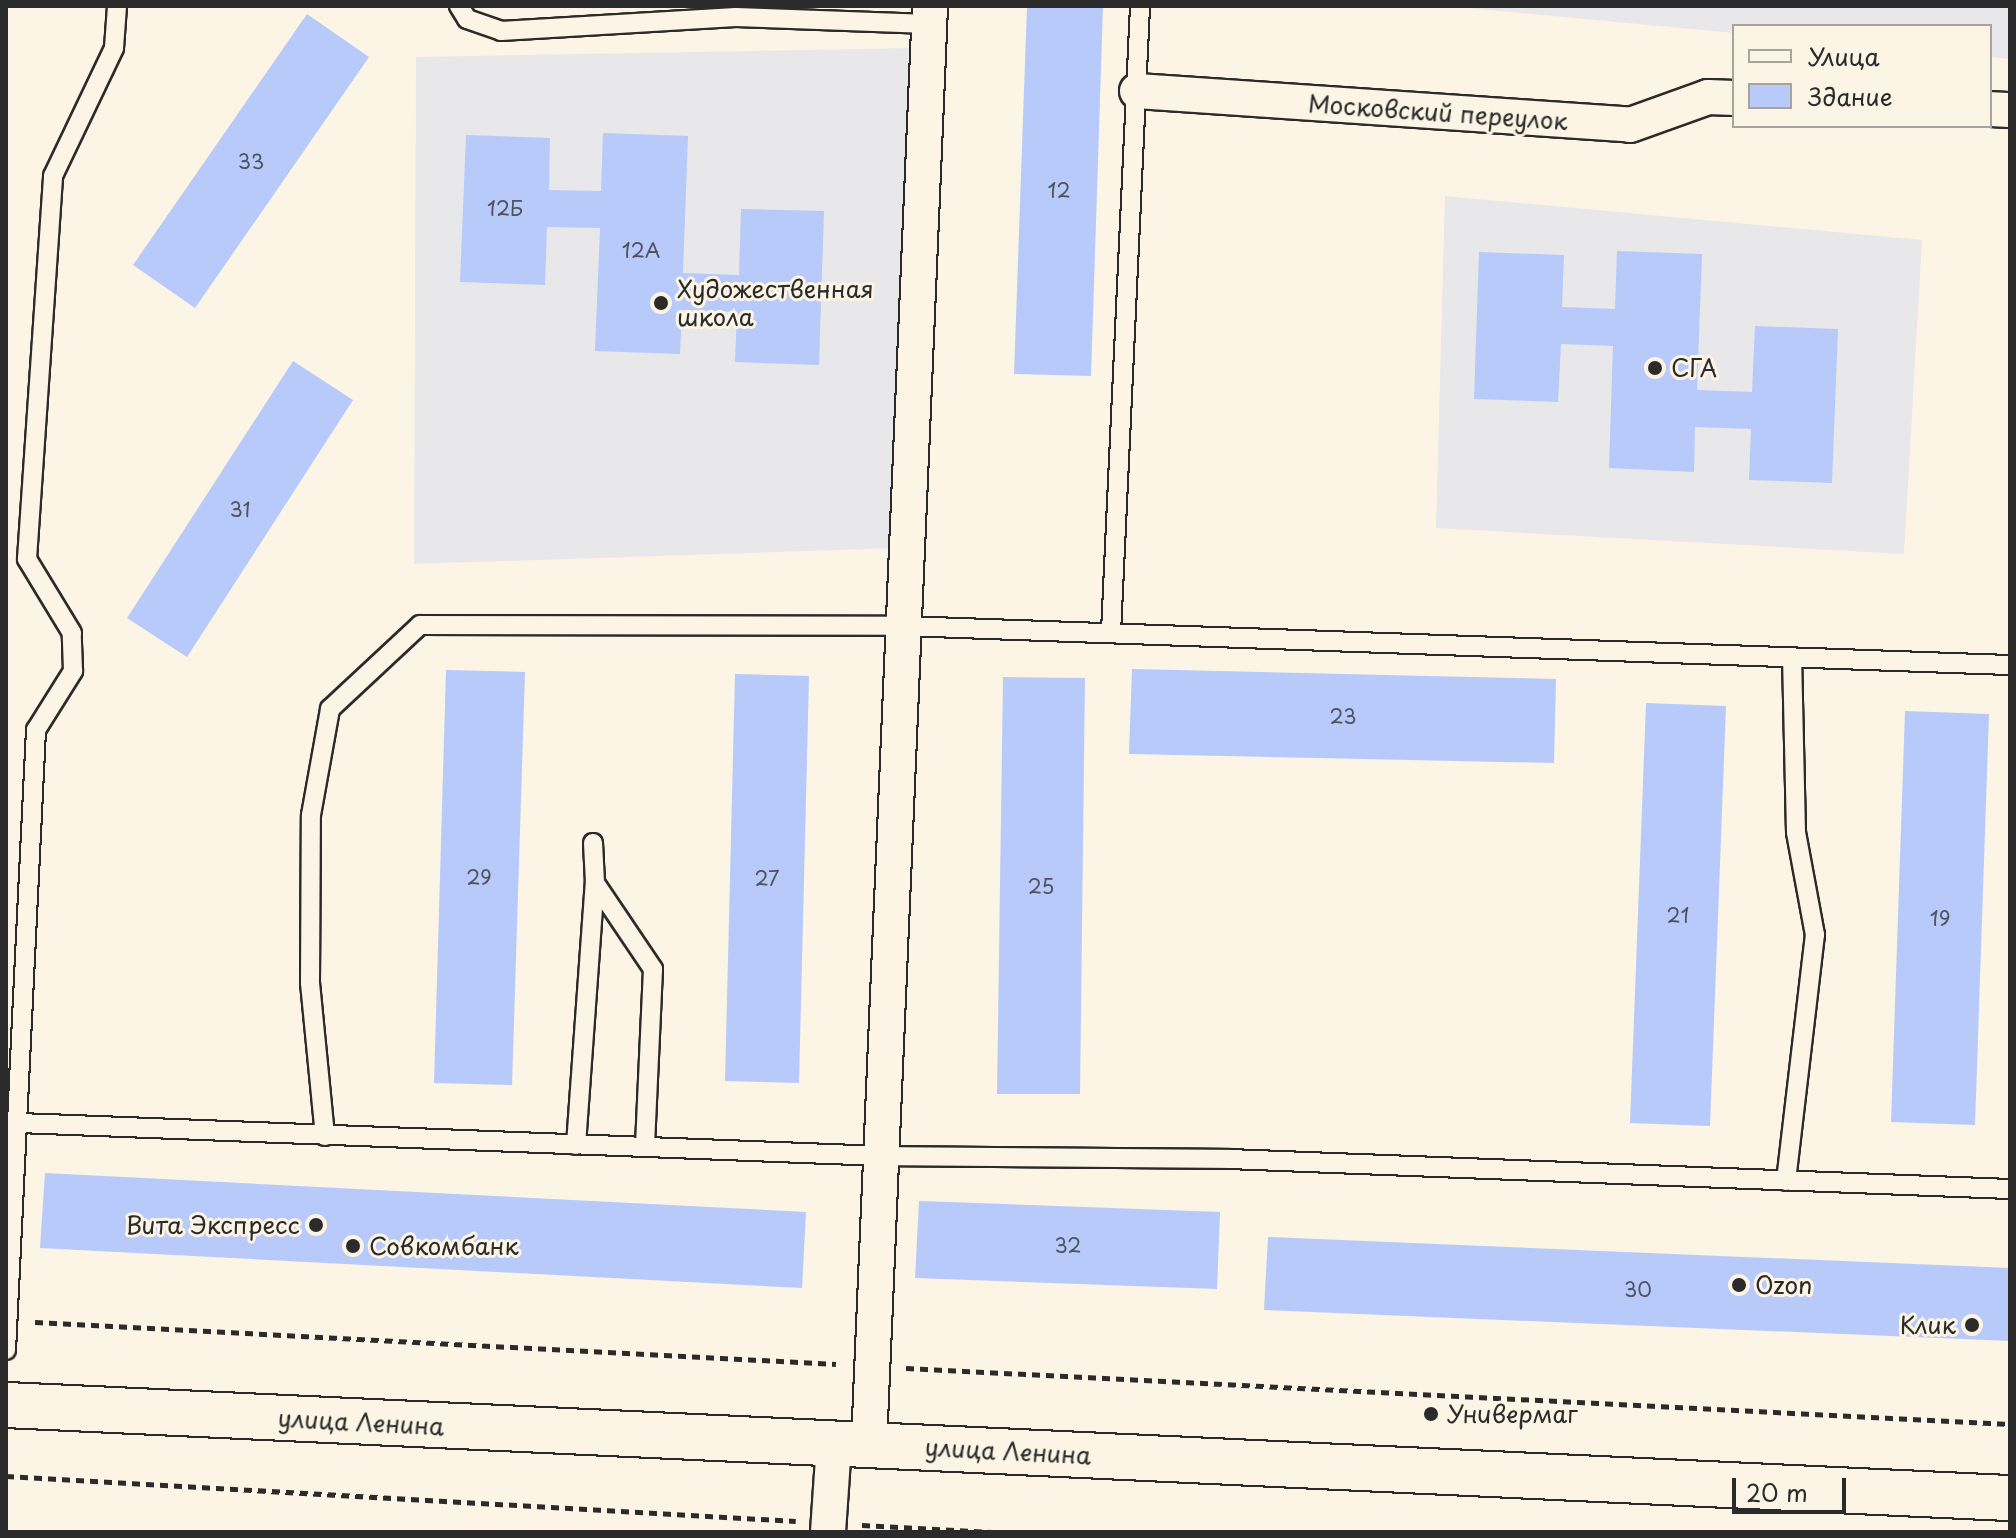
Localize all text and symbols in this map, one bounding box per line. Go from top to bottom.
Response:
legend [1732,24,1992,128]
text: Улица [1808,38,1880,74]
text: Здание [1808,78,1893,114]
street label: Московский переулок [1307,89,1569,135]
house number: 33 [238,149,264,173]
house number: 12 [1047,178,1071,202]
house number: 12Б [487,196,523,220]
house number: 12А [622,238,660,262]
place label: Художественная школа [677,275,874,331]
marker: Художественная школа [652,294,670,312]
place label: СГА [1671,354,1717,382]
marker: СГА [1646,359,1664,377]
house number: 31 [230,497,250,521]
house number: 23 [1329,704,1357,728]
house number: 29 [466,865,492,889]
house number: 27 [755,866,779,890]
house number: 25 [1028,874,1054,898]
house number: 21 [1666,903,1690,927]
house number: 19 [1930,906,1950,930]
place label: Вита Экспресс [126,1211,300,1239]
marker: Вита Экспресс [307,1216,325,1234]
place label: Совкомбанк [369,1232,519,1260]
house number: 32 [1055,1233,1081,1257]
marker: Совкомбанк [344,1237,362,1255]
place label: Ozon [1755,1271,1812,1299]
marker: Ozon [1730,1276,1748,1294]
house number: 30 [1624,1277,1652,1301]
place label: Клик [1900,1311,1956,1339]
marker: Клик [1963,1316,1981,1334]
place label: Универмаг [1447,1400,1578,1428]
street label: улица Ленина [276,1403,446,1441]
marker: Универмаг [1422,1405,1440,1423]
street label: улица Ленина [923,1432,1093,1470]
scale bar [1736,1462,1850,1512]
text: 20 m [1746,1474,1808,1510]

